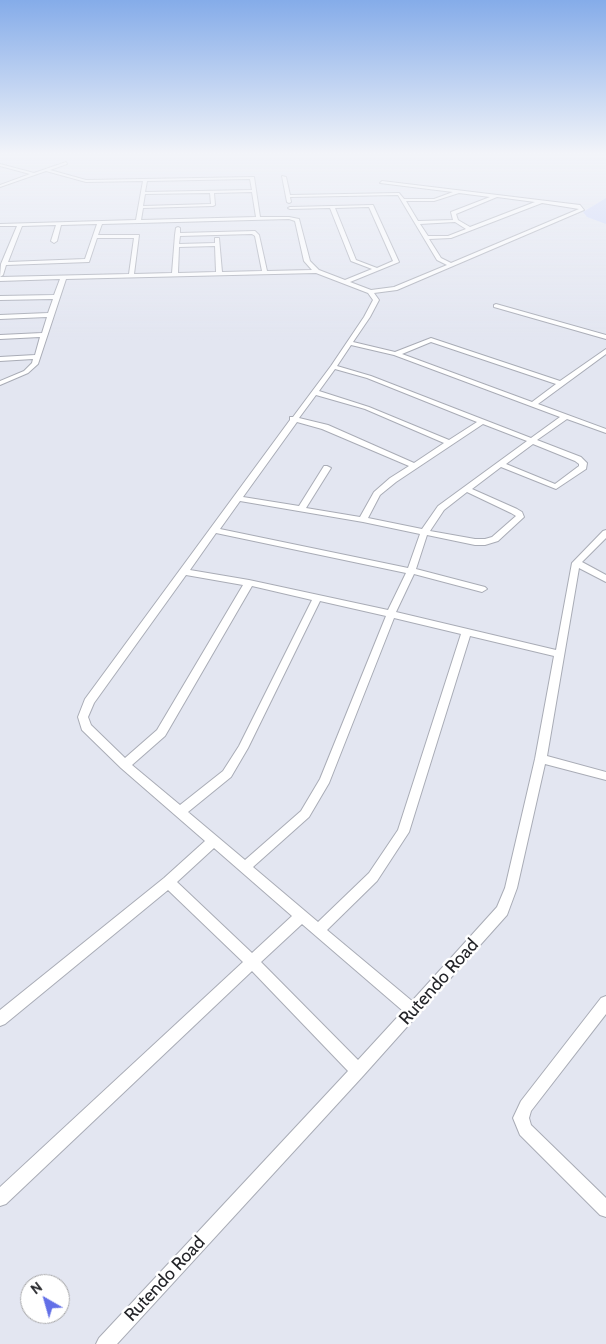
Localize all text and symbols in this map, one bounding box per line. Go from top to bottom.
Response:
street label: Rutendo Road [395,935,483,1029]
street label: Rutendo Road [120,1232,210,1326]
north arrow [20,1274,70,1324]
text: N [27,1278,46,1298]

